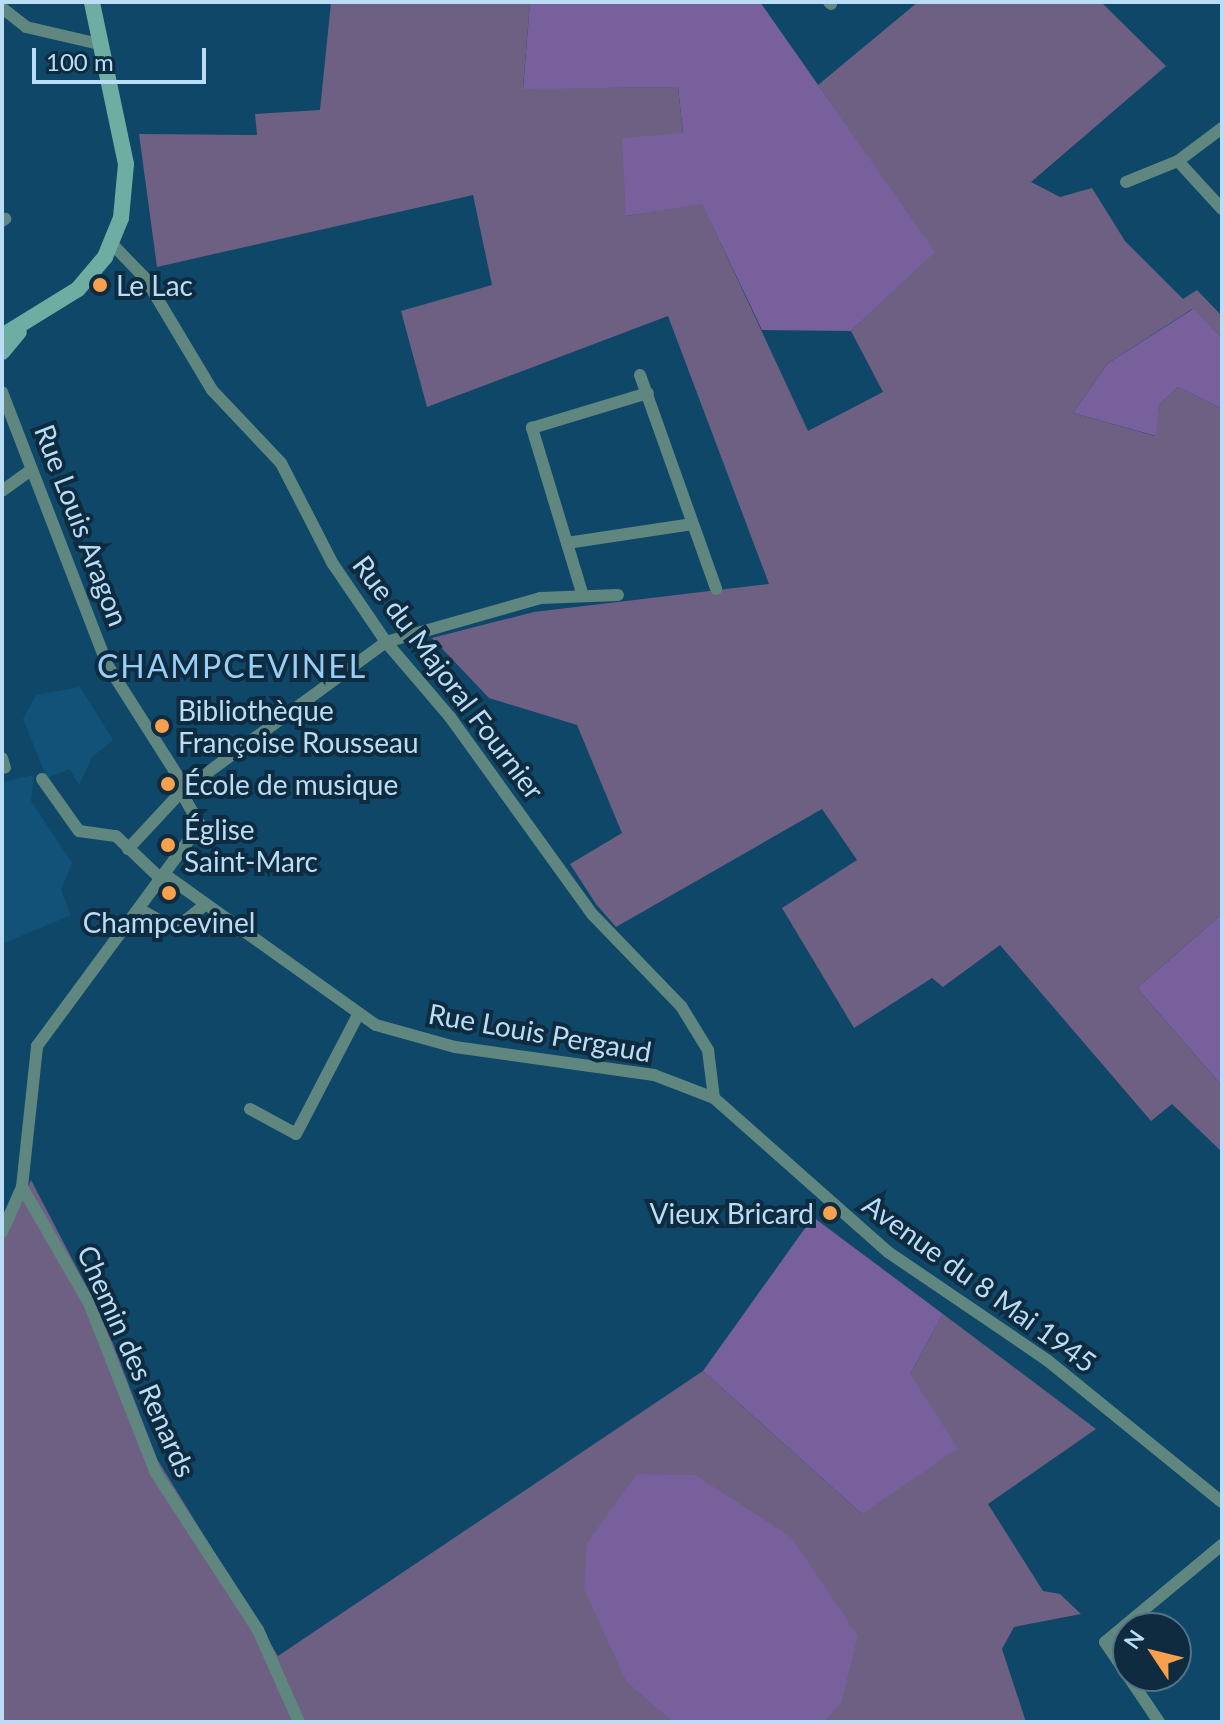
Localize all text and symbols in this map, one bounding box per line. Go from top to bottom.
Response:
scale bar [36,32,210,82]
text: 100 m [46,47,114,76]
place label: Le Lac [116,268,193,302]
marker: Le Lac [91,276,109,294]
street label: Rue Louis Aragon [28,419,136,631]
street label: Rue du Majoral Fournier [346,549,552,805]
district label: CHAMPCEVINEL [97,647,367,685]
place label: Bibliothèque Françoise Rousseau [178,693,419,759]
marker: Bibliothèque Françoise Rousseau [153,717,171,735]
place label: École de musique [184,767,398,801]
marker: École de musique [159,775,177,793]
place label: Église Saint-Marc [184,812,318,878]
marker: Église Saint-Marc [159,836,177,854]
marker: Champcevinel [160,884,178,902]
place label: Champcevinel [83,905,255,939]
street label: Rue Louis Pergaud [426,996,654,1068]
street label: Avenue du 8 Mai 1945 [857,1187,1103,1379]
place label: Vieux Bricard [650,1196,814,1230]
marker: Vieux Bricard [821,1204,839,1222]
street label: Chemin des Renards [71,1240,203,1482]
north arrow [1112,1612,1192,1692]
text: N [1118,1624,1149,1654]

